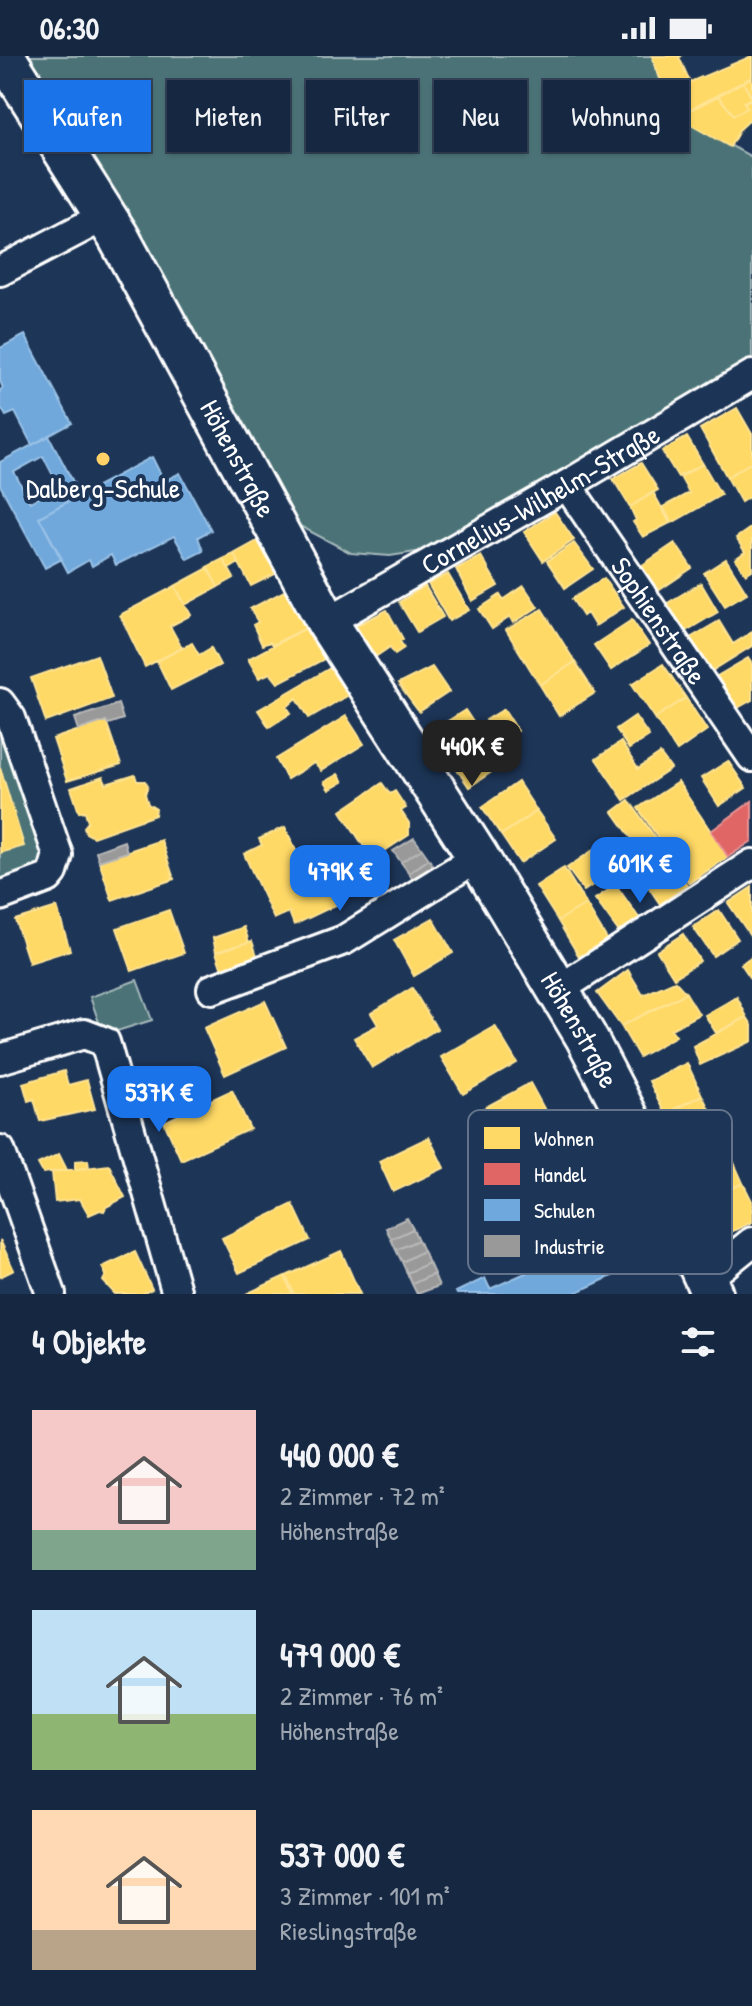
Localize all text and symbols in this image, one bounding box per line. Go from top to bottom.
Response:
text: 06:30 [40,8,99,48]
chip: Kaufen [24,80,151,152]
chip: Mieten [167,80,290,152]
chip: Filter [306,80,418,152]
chip: Neu [434,80,527,152]
chip: Wohnung [543,80,689,152]
street label: Höhenstraße [191,393,286,524]
street label: Cornelius-Wilhelm-Straße [414,415,667,584]
marker: Dalberg-Schule [94,450,112,468]
place label: Dalberg-Schule [26,469,180,507]
street label: Sophienstraße [602,549,716,692]
pin: 440K € [407,720,537,788]
text: 440K € [440,728,504,763]
pin: 601K € [575,837,705,905]
pin: 479K € [275,845,405,913]
text: 601K € [608,845,672,880]
text: 479K € [308,853,372,888]
street label: Höhenstraße [532,964,628,1094]
pin: 537K € [94,1066,224,1134]
text: 537K € [125,1074,193,1109]
legend [468,1110,732,1274]
text: Wohnen [534,1123,594,1153]
text: Handel [534,1159,586,1189]
text: Schulen [534,1195,595,1225]
text: Industrie [534,1231,605,1261]
text: 4 Objekte [32,1319,146,1365]
icon: filters [676,1320,720,1364]
text: 440 000 € [280,1432,398,1478]
icon: home [96,1442,192,1538]
text: 2 Zimmer · 72 m² [280,1478,445,1513]
text: Höhenstraße [280,1513,399,1548]
text: 479 000 € [280,1632,400,1678]
icon: home [96,1642,192,1738]
text: 2 Zimmer · 76 m² [280,1678,443,1713]
text: Höhenstraße [280,1713,399,1748]
text: 537 000 € [280,1832,404,1878]
icon: home [96,1842,192,1938]
text: 3 Zimmer · 101 m² [280,1878,450,1913]
text: Rieslingstraße [280,1913,417,1948]

